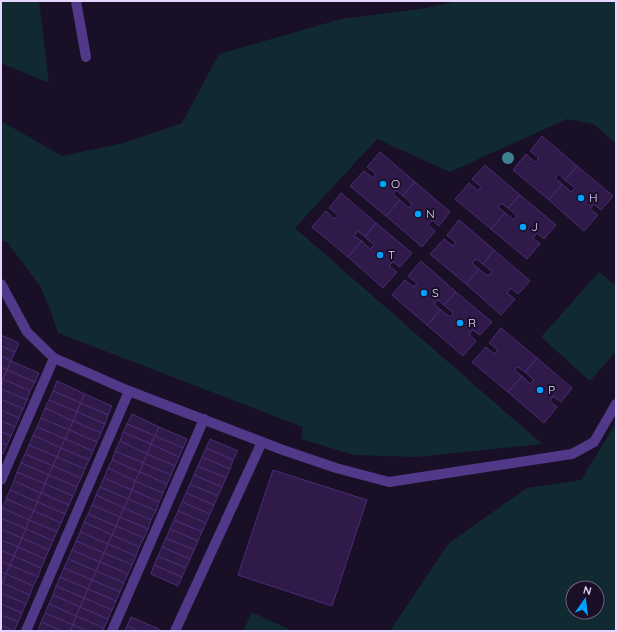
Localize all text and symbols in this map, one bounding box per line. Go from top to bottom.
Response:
place label: O [391,176,400,191]
marker: O [378,179,388,189]
place label: H [589,190,598,205]
marker: H [576,193,586,203]
place label: N [426,206,435,221]
marker: N [413,209,423,219]
place label: J [531,219,538,234]
marker: J [518,222,528,232]
place label: T [388,247,395,262]
marker: T [375,250,385,260]
place label: S [432,285,439,300]
marker: S [419,288,429,298]
place label: R [468,315,476,330]
marker: R [455,318,465,328]
place label: P [548,382,555,397]
marker: P [535,385,545,395]
north arrow [565,580,605,620]
text: N [582,583,593,598]

